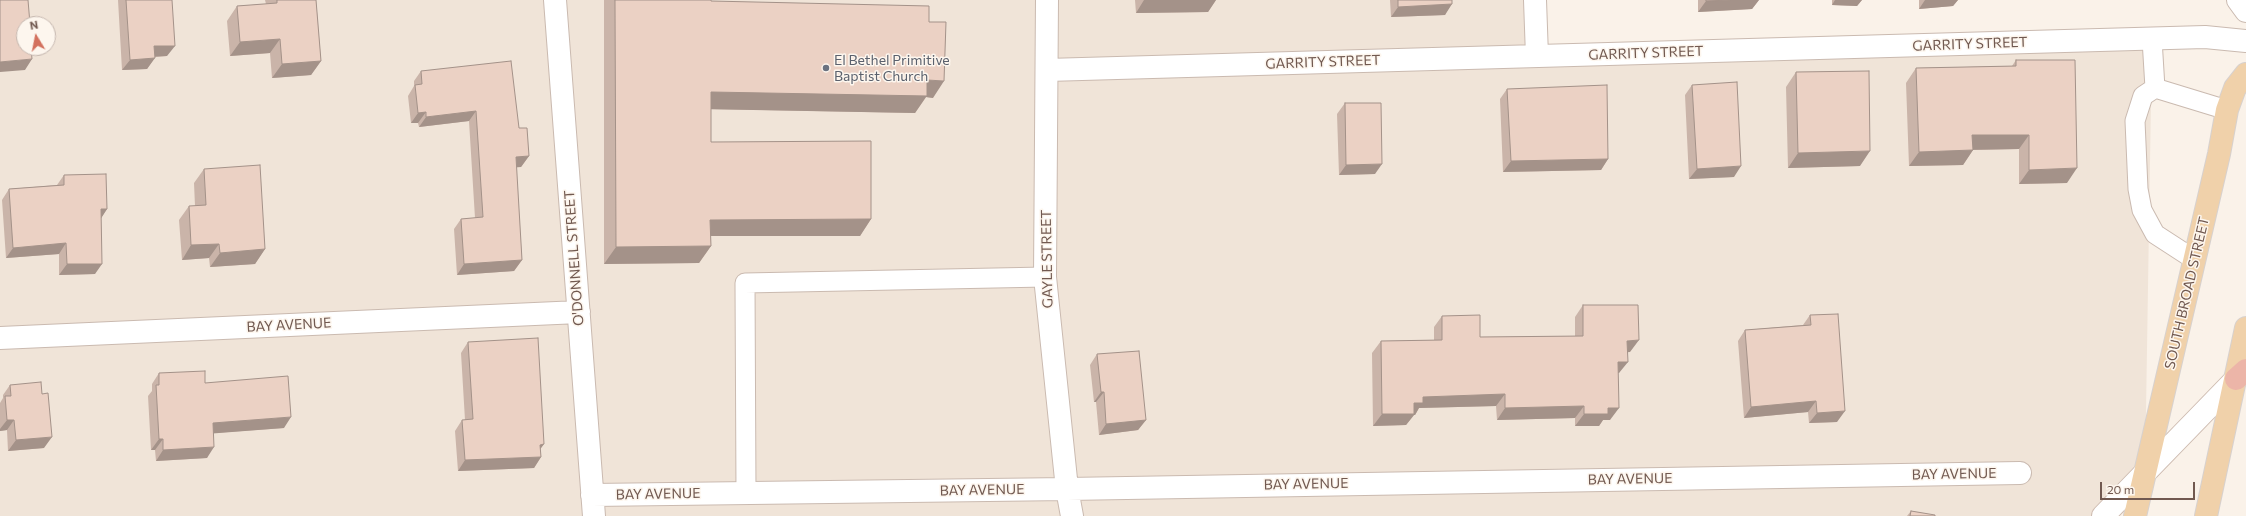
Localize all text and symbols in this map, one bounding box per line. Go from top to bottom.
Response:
north arrow [16,16,56,56]
text: N [29,18,39,32]
street label: GARRITY STREET [1912,34,2028,54]
street label: GARRITY STREET [1588,43,1704,63]
place label: El Bethel Primitive Baptist Church [834,52,950,84]
street label: GARRITY STREET [1265,52,1381,72]
marker: El Bethel Primitive Baptist Church [821,63,831,73]
street label: O'DONNELL STREET [561,190,587,326]
street label: GAYLE STREET [1038,209,1056,309]
street label: SOUTH BROAD STREET [2161,215,2213,371]
street label: BAY AVENUE [246,314,332,336]
street label: BAY AVENUE [1911,465,1997,483]
street label: BAY AVENUE [1587,470,1673,488]
scale bar [2102,474,2197,500]
street label: BAY AVENUE [1263,475,1349,493]
street label: BAY AVENUE [939,481,1025,499]
text: 20 m [2107,482,2134,496]
street label: BAY AVENUE [615,485,701,503]

